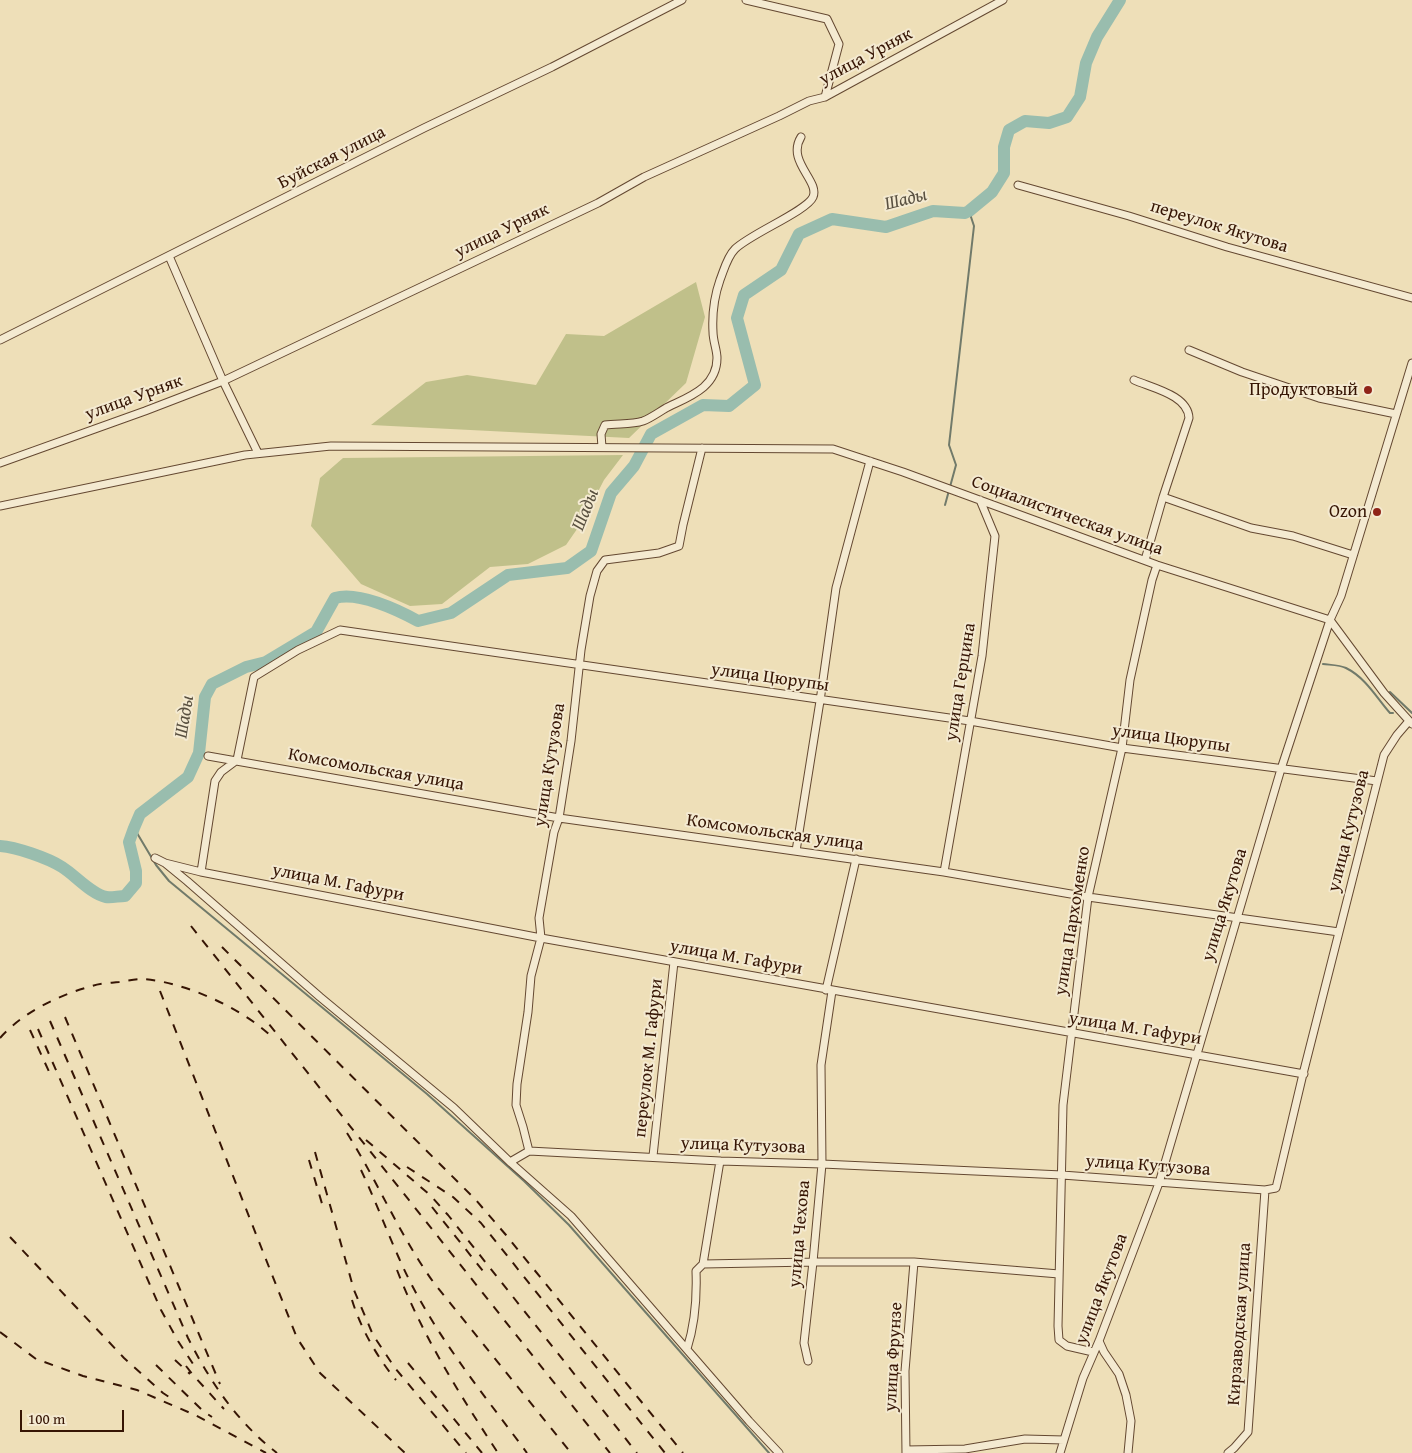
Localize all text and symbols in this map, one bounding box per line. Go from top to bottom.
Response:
street label: улица Урняк [816,23,916,91]
street label: Буйская улица [275,122,389,194]
water label: Шады [882,184,930,216]
street label: переулок Якутова [1148,196,1290,258]
street label: улица Урняк [451,199,553,263]
street label: улица Урняк [82,370,186,426]
place label: Продуктовый [1249,379,1358,401]
marker: Продуктовый [1362,384,1374,396]
street label: Социалистическая улица [968,471,1166,561]
water label: Шады [567,486,605,534]
place label: Ozon [1329,501,1367,523]
marker: Ozon [1371,506,1383,518]
street label: улица Герцина [941,621,981,743]
street label: улица Цюрупы [710,659,830,697]
water label: Шады [170,694,200,740]
street label: улица Кутузова [530,702,570,828]
street label: улица Цюрупы [1111,720,1231,758]
street label: Комсомольская улица [286,744,466,796]
street label: улица Кутузова [1323,768,1375,894]
street label: Комсомольская улица [685,810,865,856]
street label: улица Пархоменко [1051,845,1095,997]
street label: улица Якутова [1198,846,1252,964]
street label: улица М. Гафури [270,860,406,906]
street label: улица М. Гафури [668,936,804,980]
street label: переулок М. Гафури [630,977,668,1139]
street label: улица М. Гафури [1067,1008,1203,1050]
street label: улица Кутузова [680,1133,806,1159]
street label: улица Кутузова [1085,1151,1211,1181]
street label: улица Чехова [785,1179,815,1289]
street label: улица Якутова [1071,1231,1133,1347]
street label: Кирзаводская улица [1224,1242,1256,1406]
street label: улица Фрунзе [880,1302,908,1412]
scale bar [22,1400,126,1432]
text: 100 m [28,1408,65,1429]

